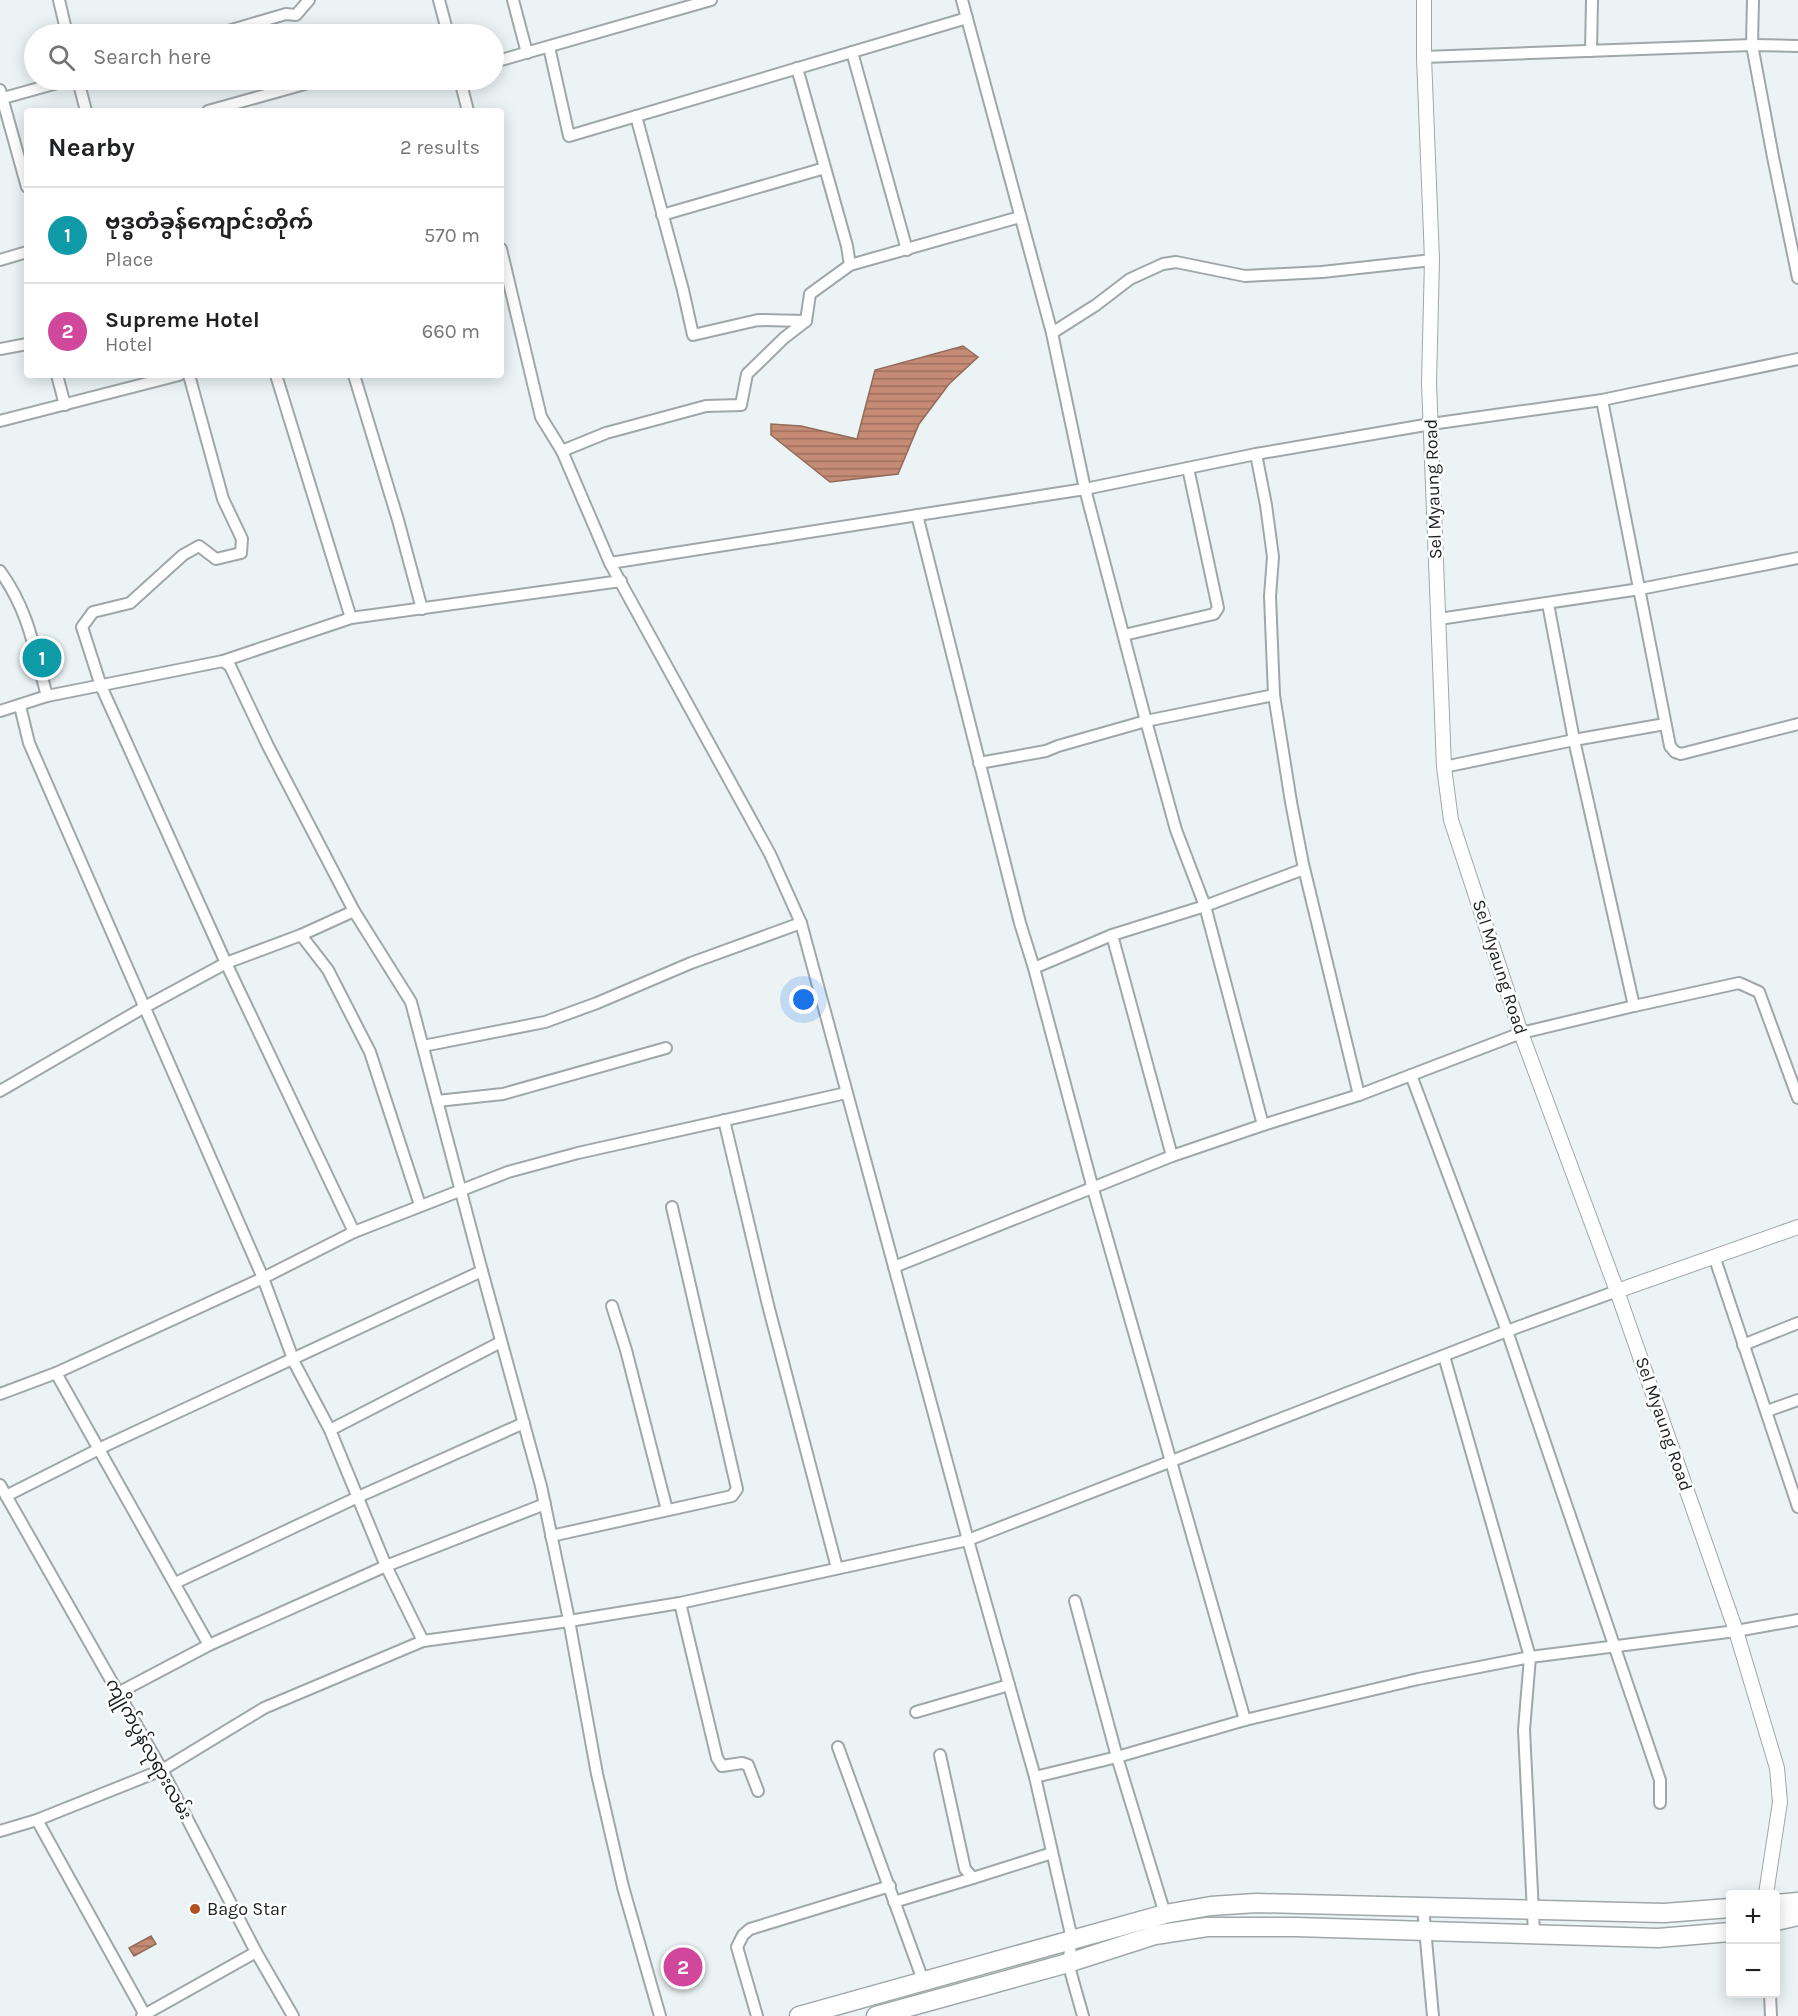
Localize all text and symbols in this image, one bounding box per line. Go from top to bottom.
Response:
search box [24,24,504,90]
icon: search [45,41,78,74]
text: Search here [93,44,211,70]
text: Nearby [48,132,135,163]
text: 2 results [400,136,480,159]
text: ဗုဒ္ဓတံခွန်ကျောင်းတိုက် [105,209,313,235]
text: 1 [64,224,71,247]
text: 570 m [424,224,480,247]
text: Place [105,248,153,271]
text: Supreme Hotel [105,307,260,333]
text: 2 [61,320,74,343]
text: 660 m [422,320,480,343]
text: Hotel [105,333,153,356]
street label: Sel Myaung Road [1420,418,1446,560]
pin: 1 [22,636,62,680]
street label: Sel Myaung Road [1468,897,1532,1037]
your location [789,985,818,1014]
street label: Sel Myaung Road [1631,1354,1697,1494]
street label: ကျိုက်ပွန်လုရားလမ်း [98,1673,200,1825]
map controls [1726,1890,1780,1998]
button: + [1726,1890,1780,1944]
place label: Bago Star [207,1898,287,1920]
marker: Bago Star [188,1902,202,1916]
pin: 2 [664,1944,702,1990]
button: − [1726,1944,1780,1998]

